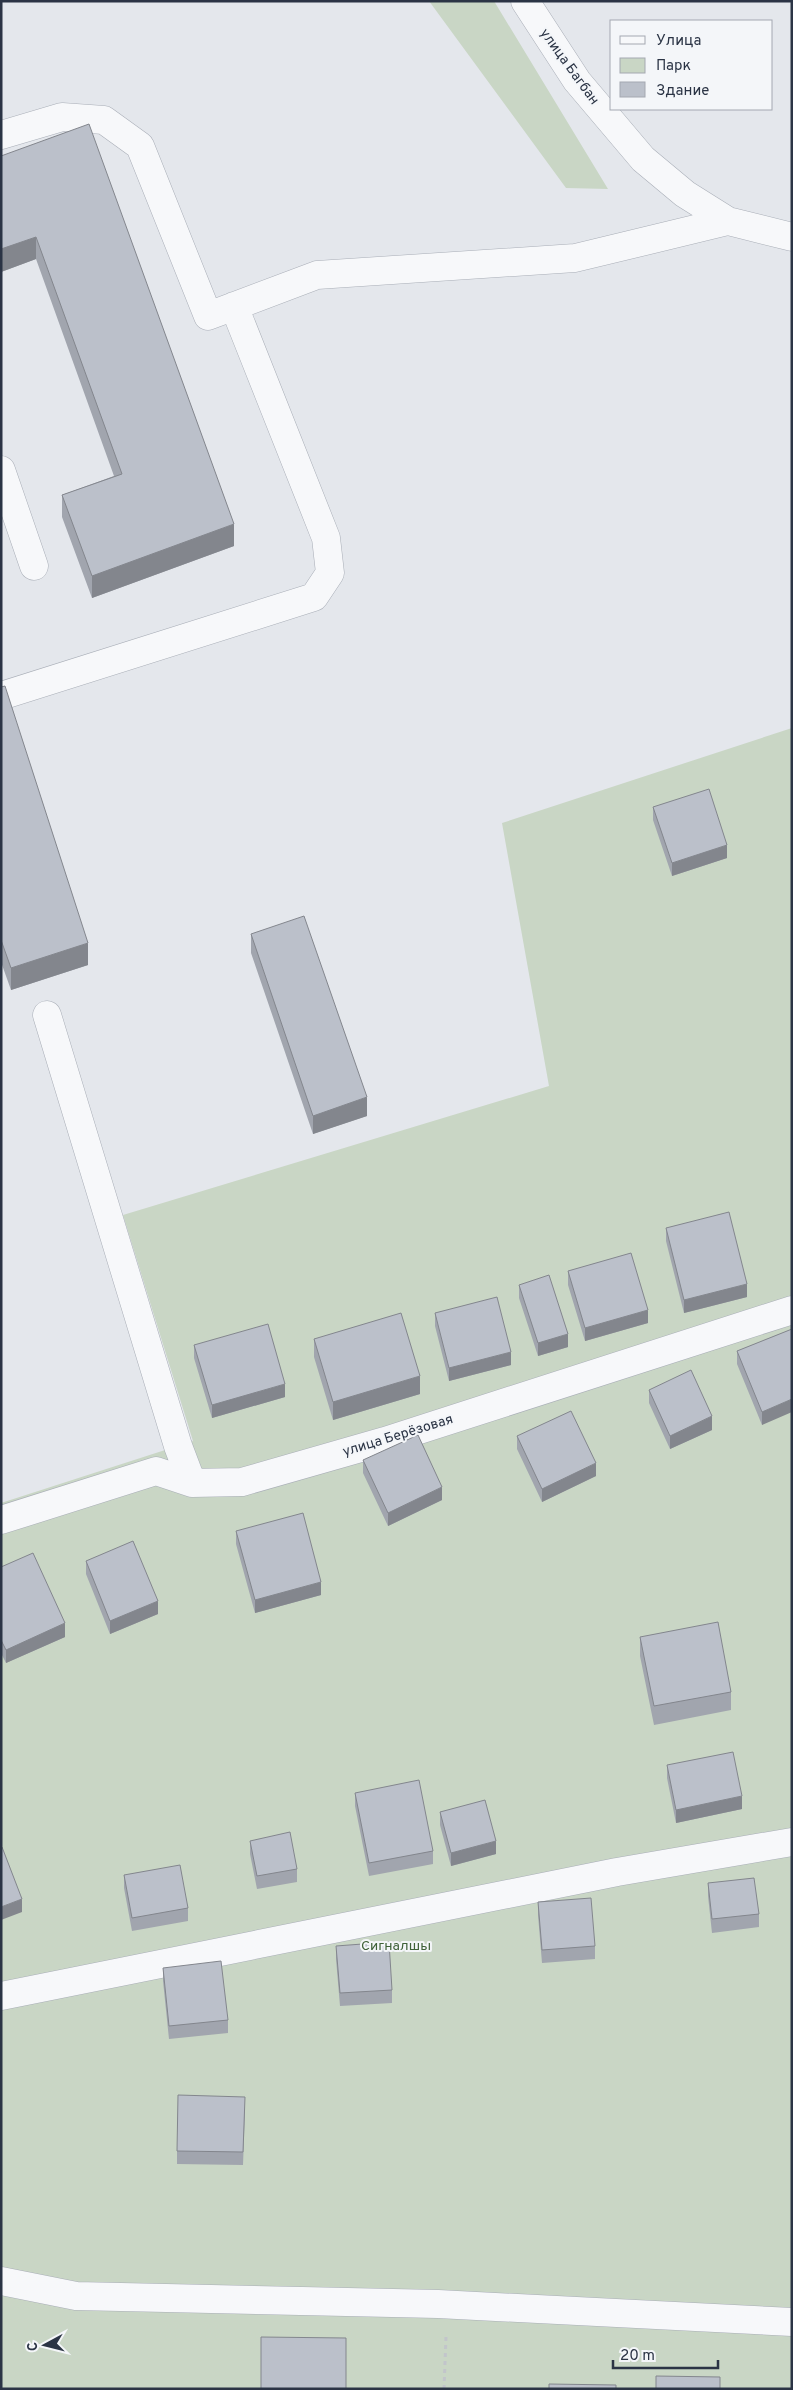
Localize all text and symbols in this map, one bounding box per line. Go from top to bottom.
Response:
legend [610,20,773,110]
street label: улица Багбан [536,26,602,108]
text: Улица [656,32,701,51]
text: Парк [656,57,691,76]
text: Здание [656,82,709,101]
street label: улица Берёзовая [341,1411,455,1461]
park label: Сигналшы [361,1938,431,1955]
north arrow [20,2320,70,2370]
scale bar [613,2338,718,2370]
text: С [25,2341,43,2352]
text: 20 m [620,2347,655,2366]

